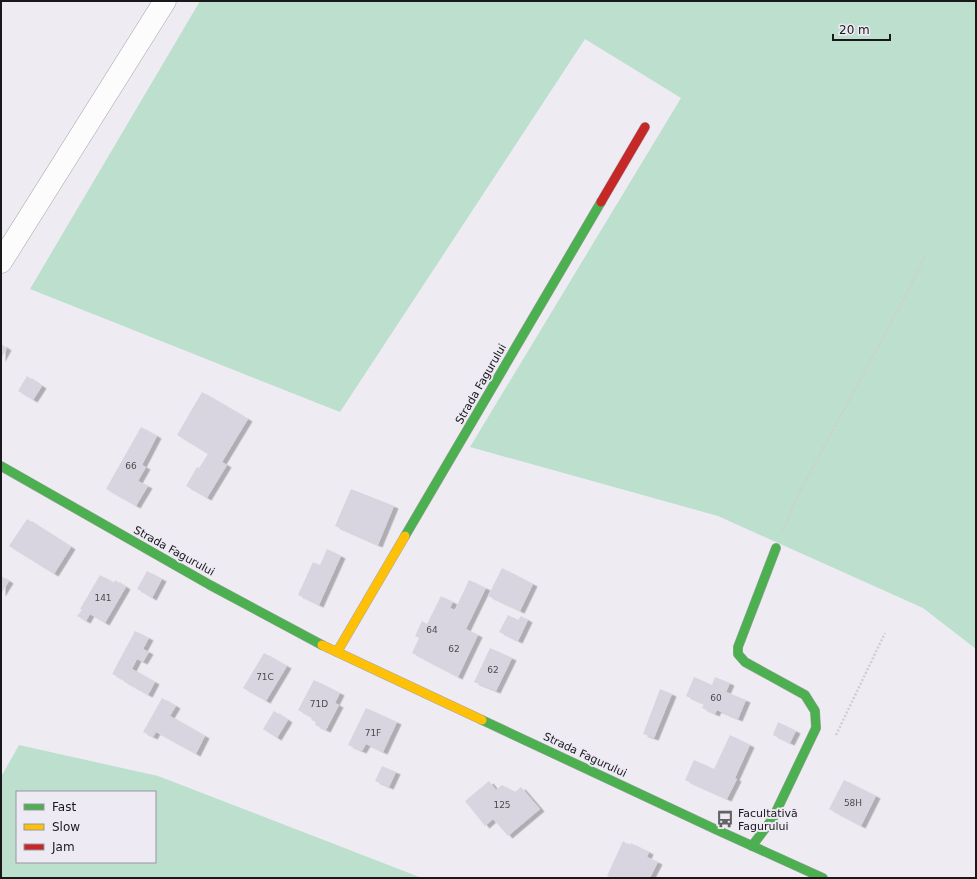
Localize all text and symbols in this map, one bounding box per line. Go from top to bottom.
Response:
scale bar [833,16,890,42]
text: 20 m [839,23,870,37]
street label: Strada Fagurului [453,342,509,426]
house number: 66 [125,461,137,471]
street label: Strada Fagurului [131,523,217,579]
house number: 141 [94,593,112,603]
house number: 64 [426,625,438,635]
house number: 62 [448,644,460,654]
house number: 62 [487,665,499,675]
house number: 71C [256,672,274,682]
house number: 60 [710,693,722,703]
house number: 71D [310,699,328,709]
house number: 71F [365,728,381,738]
street label: Strada Fagurului [541,730,629,780]
legend [16,791,156,863]
house number: 58H [844,798,862,808]
text: Fast [52,800,76,814]
house number: 125 [493,800,511,810]
place label: Facultativă Fagurului [738,807,798,833]
bus stop icon: Facultativă Fagurului [715,809,735,829]
text: Slow [52,820,80,834]
text: Jam [51,840,75,854]

